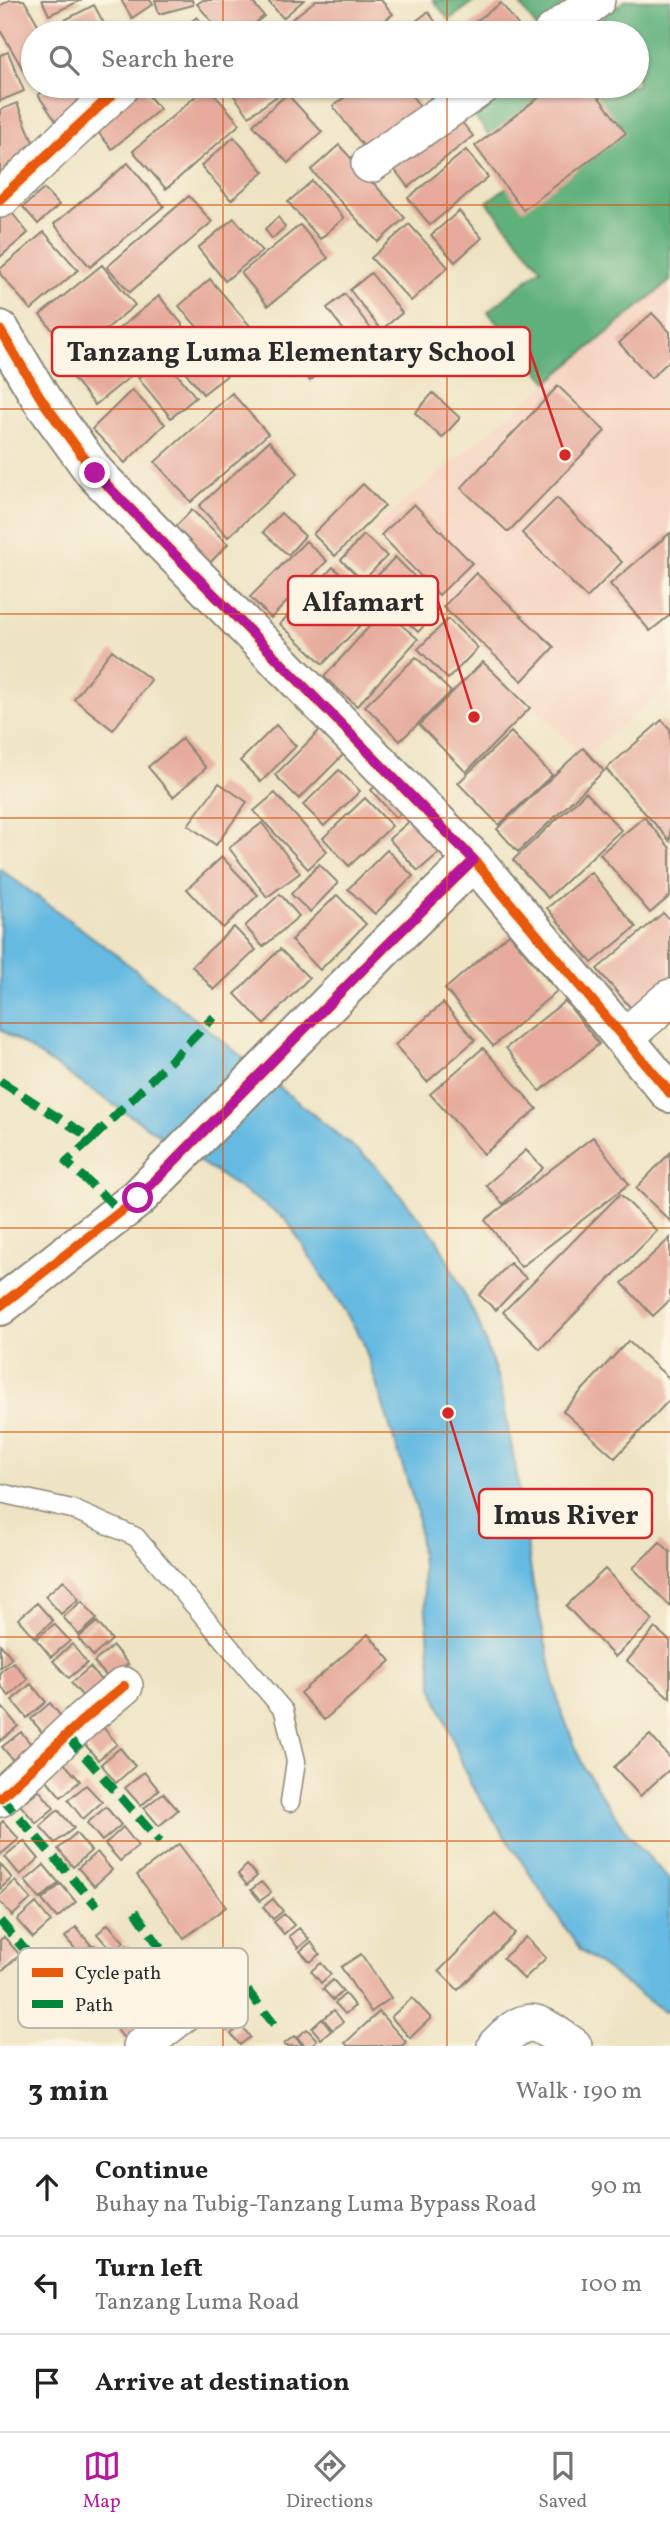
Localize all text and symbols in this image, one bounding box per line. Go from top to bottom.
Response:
search box [21,21,649,98]
icon: search [45,41,83,79]
text: Search here [101,42,234,78]
callout: Tanzang Luma Elementary School [52,327,530,376]
text: Tanzang Luma Elementary School [66,334,516,373]
route end [79,457,110,488]
callout: Alfamart [288,576,438,625]
text: Alfamart [302,584,424,623]
route start [122,1182,153,1213]
callout: Imus River [479,1489,652,1538]
text: Imus River [493,1497,639,1536]
legend [18,1948,248,2028]
text: Cycle path [75,1961,161,1987]
text: Path [75,1993,113,2019]
text: 3 min [28,2071,109,2113]
text: Walk · 190 m [516,2076,642,2108]
text: Continue [95,2153,208,2189]
icon: ahead [28,2168,66,2206]
text: 90 m [591,2171,642,2203]
text: Buhay na Tubig-Tanzang Luma Bypass Road [95,2189,537,2221]
text: Turn left [95,2251,203,2287]
icon: left [28,2266,66,2304]
text: 100 m [580,2269,642,2301]
text: Tanzang Luma Road [95,2287,300,2319]
icon: arrive [28,2364,66,2402]
text: Arrive at destination [95,2365,350,2401]
tab: Map [83,2447,121,2515]
tab: Directions [286,2447,373,2515]
tab: Saved [538,2447,587,2515]

